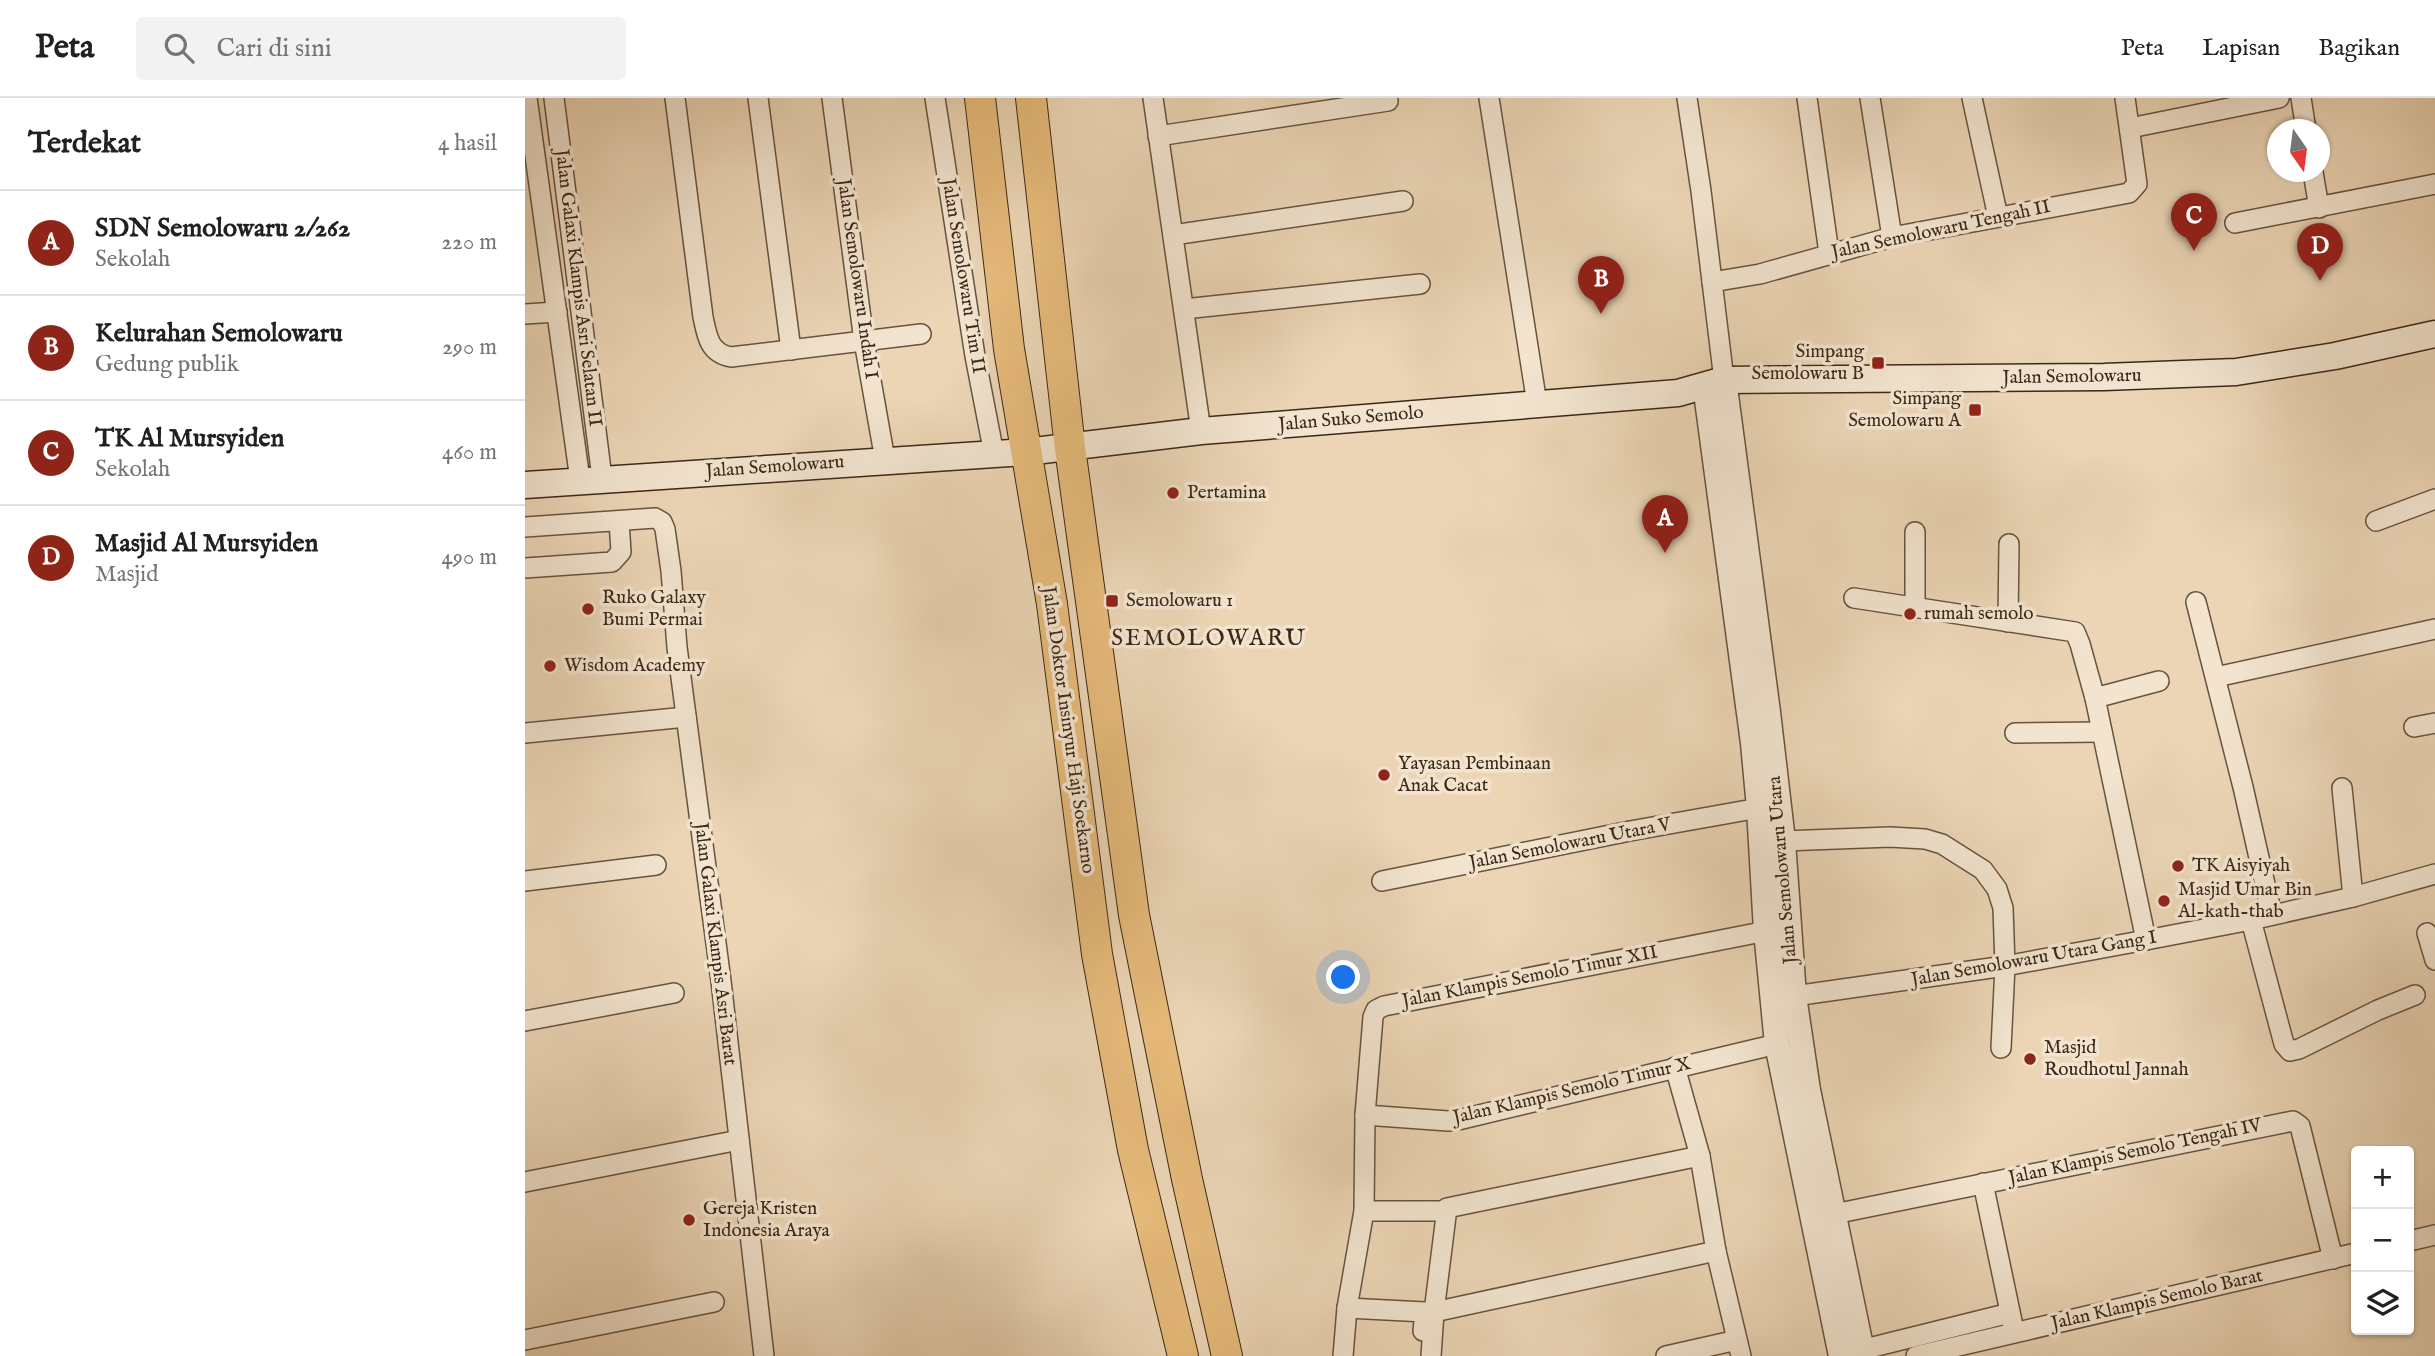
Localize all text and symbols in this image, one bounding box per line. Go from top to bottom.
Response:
search box [136,17,626,80]
text: Peta [35,27,94,69]
icon: search [160,29,198,67]
text: Cari di sini [216,32,332,65]
text: Peta [2121,33,2164,64]
text: Lapisan [2202,33,2280,64]
text: Bagikan [2318,33,2400,64]
north arrow [2267,119,2330,182]
text: Terdekat [28,125,141,163]
text: 4 hasil [438,129,497,158]
street label: Jalan Galaxi Klampis Asri Selatan II [549,146,607,428]
street label: Jalan Semolowaru Indah I [831,175,883,381]
street label: Jalan Semolowaru Tim II [935,175,990,375]
pin: C [2171,193,2217,251]
street label: Jalan Semolowaru Tengah II [1827,195,2053,265]
text: SDN Semolowaru 2/262 [95,212,350,245]
pin: D [2297,223,2343,281]
text: A [43,228,59,257]
text: 220 m [441,228,497,257]
text: Sekolah [95,245,170,274]
pin: B [1578,256,1624,314]
text: Kelurahan Semolowaru [95,317,343,350]
text: B [43,333,59,362]
text: 290 m [442,333,497,362]
place label: Simpang Semolowaru B [1751,340,1865,386]
text: Gedung publik [95,350,239,379]
marker: Simpang Semolowaru B [1870,355,1886,371]
street label: Jalan Semolowaru [2000,364,2142,390]
place label: Simpang Semolowaru A [1848,387,1962,433]
street label: Jalan Suko Semolo [1275,401,1425,437]
marker: Simpang Semolowaru A [1967,402,1983,418]
text: TK Al Mursyiden [95,422,284,455]
text: C [43,438,59,467]
text: 460 m [442,438,497,467]
street label: Jalan Semolowaru [703,450,845,484]
text: Sekolah [95,455,170,484]
place label: Pertamina [1187,481,1267,505]
marker: Pertamina [1165,485,1181,501]
pin: A [1642,495,1688,553]
text: Masjid Al Mursyiden [95,527,318,560]
text: D [42,543,60,572]
text: 490 m [442,543,497,572]
text: Masjid [95,560,158,589]
street label: Jalan Doktor Insinyur Haji Soekarno [1036,583,1100,875]
place label: Ruko Galaxy Bumi Permai [602,586,707,632]
place label: Semolowaru 1 [1126,589,1233,613]
marker: Semolowaru 1 [1104,593,1120,609]
marker: Ruko Galaxy Bumi Permai [580,601,596,617]
place label: rumah semolo [1924,602,2033,626]
marker: rumah semolo [1902,606,1918,622]
district label: SEMOLOWARU [1111,624,1307,653]
place label: Wisdom Academy [564,654,706,678]
marker: Wisdom Academy [542,658,558,674]
place label: Yayasan Pembinaan Anak Cacat [1397,752,1551,798]
marker: Yayasan Pembinaan Anak Cacat [1376,767,1392,783]
street label: Jalan Semolowaru Utara [1763,774,1803,967]
street label: Jalan Semolowaru Utara V [1465,813,1674,876]
street label: Jalan Galaxi Klampis Asri Barat [688,819,742,1067]
place label: TK Aisyiyah [2192,854,2290,878]
marker: TK Aisyiyah [2170,858,2186,874]
place label: Masjid Umar Bin Al-kath-thab [2177,878,2312,924]
marker: Masjid Umar Bin Al-kath-thab [2156,893,2172,909]
street label: Jalan Semolowaru Utara Gang I [1907,926,2159,993]
street label: Jalan Klampis Semolo Timur XII [1398,940,1660,1014]
your location [1326,960,1360,994]
place label: Masjid Roudhotul Jannah [2044,1036,2189,1082]
marker: Masjid Roudhotul Jannah [2022,1051,2038,1067]
street label: Jalan Klampis Semolo Timur X [1449,1052,1694,1131]
street label: Jalan Klampis Semolo Tengah IV [2004,1113,2264,1191]
map controls [2351,1146,2414,1335]
button: + [2351,1146,2414,1209]
place label: Gereja Kristen Indonesia Araya [703,1197,831,1243]
button: − [2351,1209,2414,1272]
marker: Gereja Kristen Indonesia Araya [681,1212,697,1228]
street label: Jalan Klampis Semolo Barat [2047,1264,2266,1336]
button: layers [2351,1272,2414,1335]

